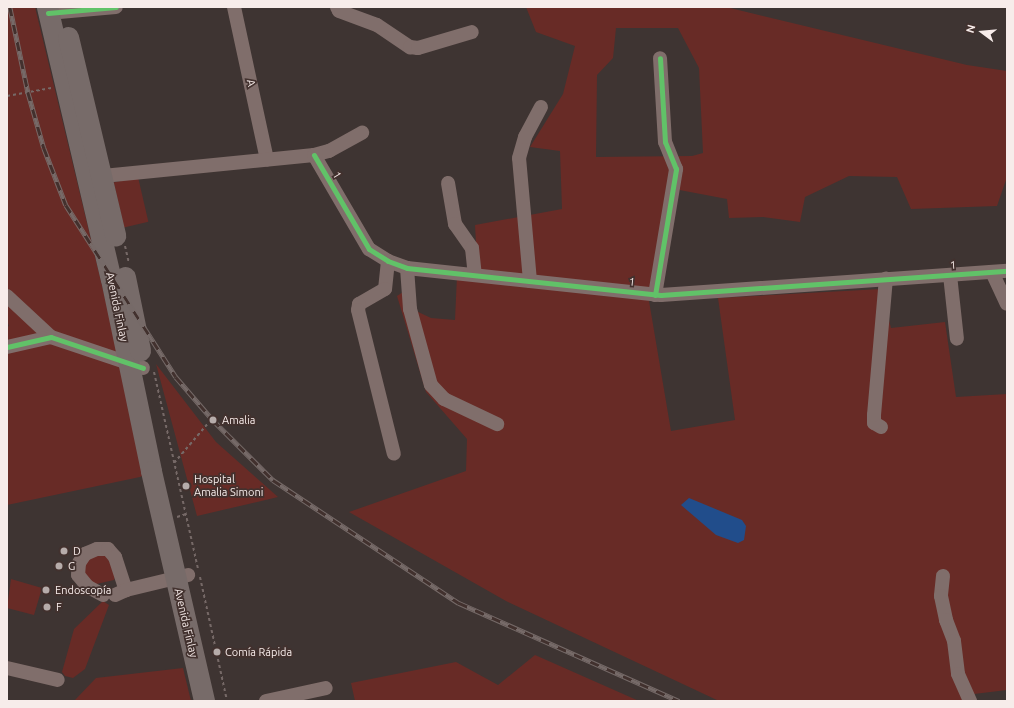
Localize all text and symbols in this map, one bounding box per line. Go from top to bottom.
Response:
north arrow [962,12,1002,52]
text: N [964,23,977,34]
street label: A [244,78,258,88]
street label: 1 [330,169,344,181]
street label: 1 [949,258,957,272]
street label: Avenida Finlay [103,271,131,343]
street label: 1 [628,275,636,289]
place label: Amalia [222,413,256,427]
marker: Amalia [207,414,219,426]
place label: Hospital Amalia Simoni [194,473,263,499]
marker: Hospital Amalia Simoni [181,481,191,491]
place label: D [73,544,81,558]
marker: D [58,545,70,557]
place label: G [68,559,75,573]
marker: G [53,560,65,572]
place label: Endoscopía [55,583,111,597]
marker: Endoscopía [40,584,52,596]
street label: Avenida Finlay [172,587,200,659]
place label: F [56,600,62,614]
marker: F [41,601,53,613]
place label: Comía Rápida [225,645,292,659]
marker: Comía Rápida [212,647,222,657]

